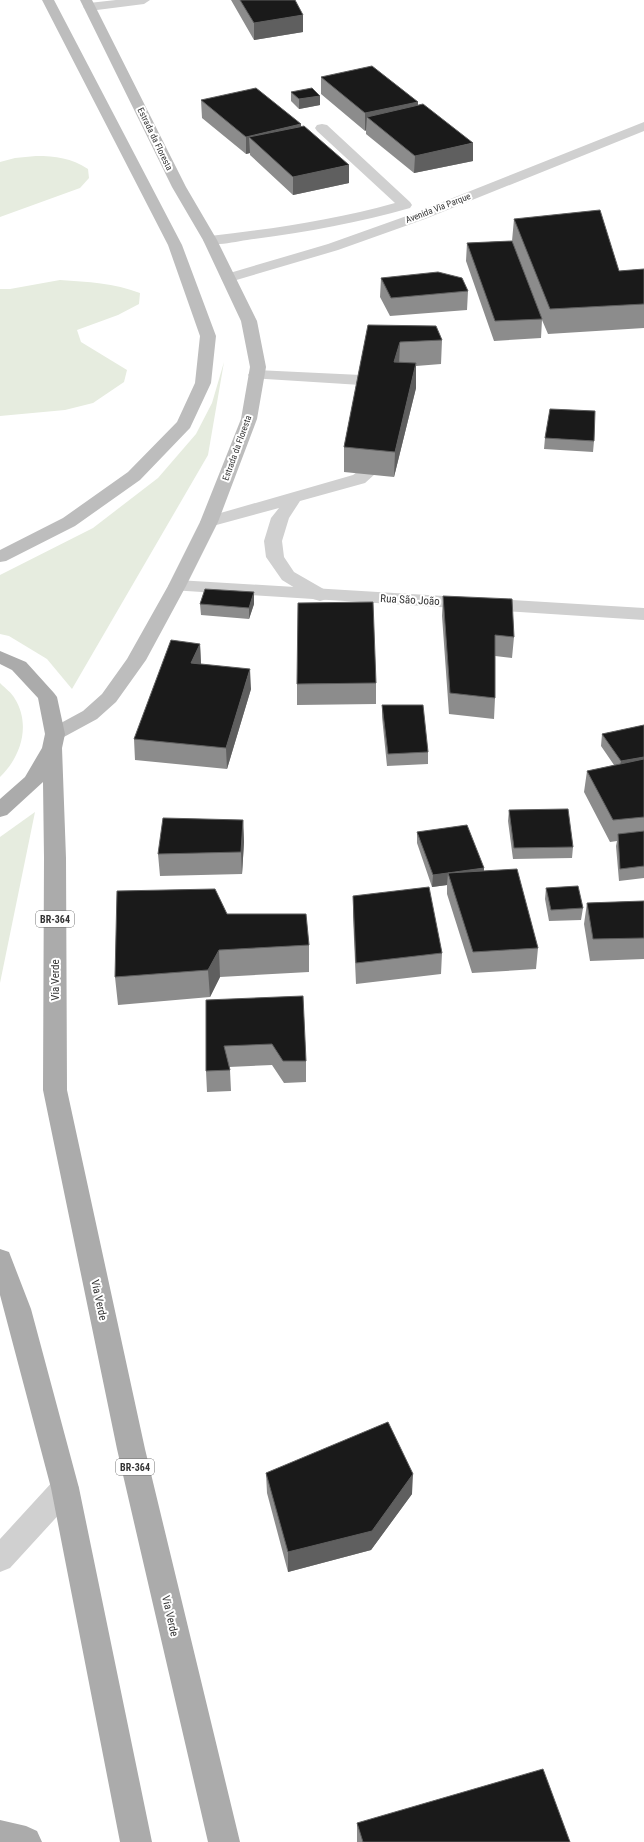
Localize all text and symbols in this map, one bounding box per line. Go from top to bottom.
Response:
street label: Estrada da Floresta [135,106,175,172]
street label: Avenida Via Parque [404,191,472,225]
street label: Estrada da Floresta [221,414,253,482]
street label: Rua São João [380,592,441,608]
road number: BR-364 [36,911,74,927]
street label: Via Verde [49,959,62,1001]
street label: Via Verde [88,1278,110,1322]
road number: BR-364 [116,1459,154,1475]
street label: Via Verde [159,1594,181,1638]

